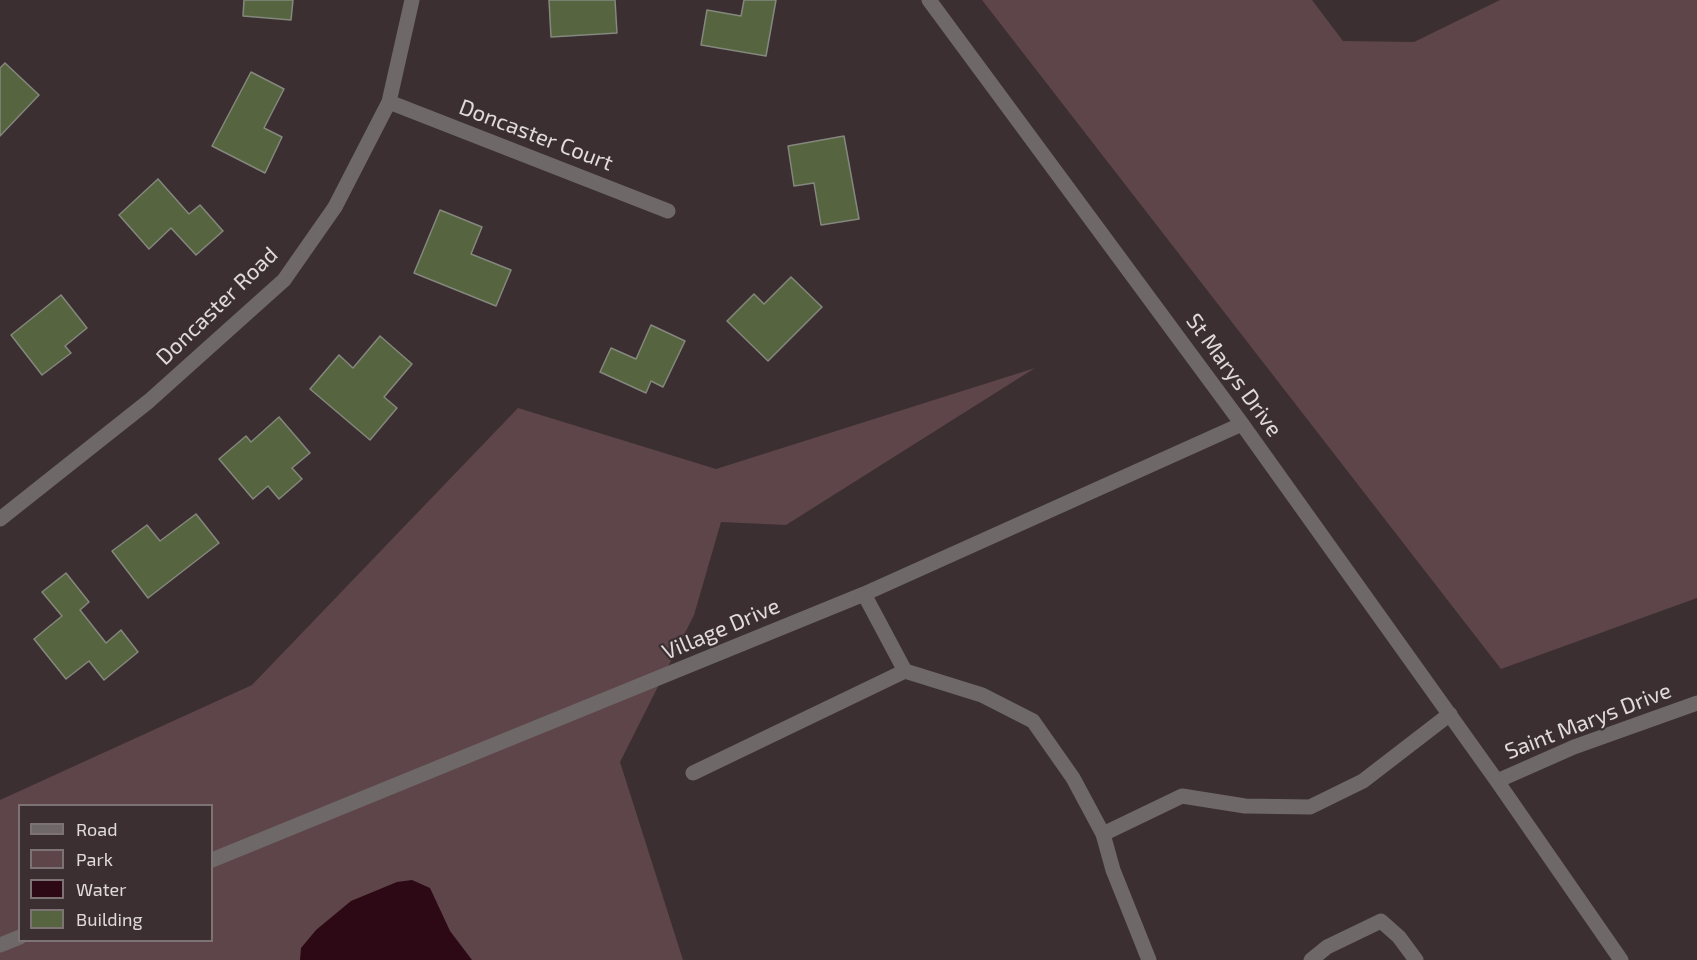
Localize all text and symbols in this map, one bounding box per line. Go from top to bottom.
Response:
street label: Doncaster Court [455,94,617,176]
street label: Doncaster Road [151,241,283,371]
street label: St Marys Drive [1181,308,1287,442]
street label: Village Drive [658,592,784,666]
street label: Saint Marys Drive [1501,677,1675,765]
legend [18,804,213,942]
text: Road [76,818,117,840]
text: Park [76,848,113,870]
text: Water [76,878,126,900]
text: Building [76,908,143,930]

